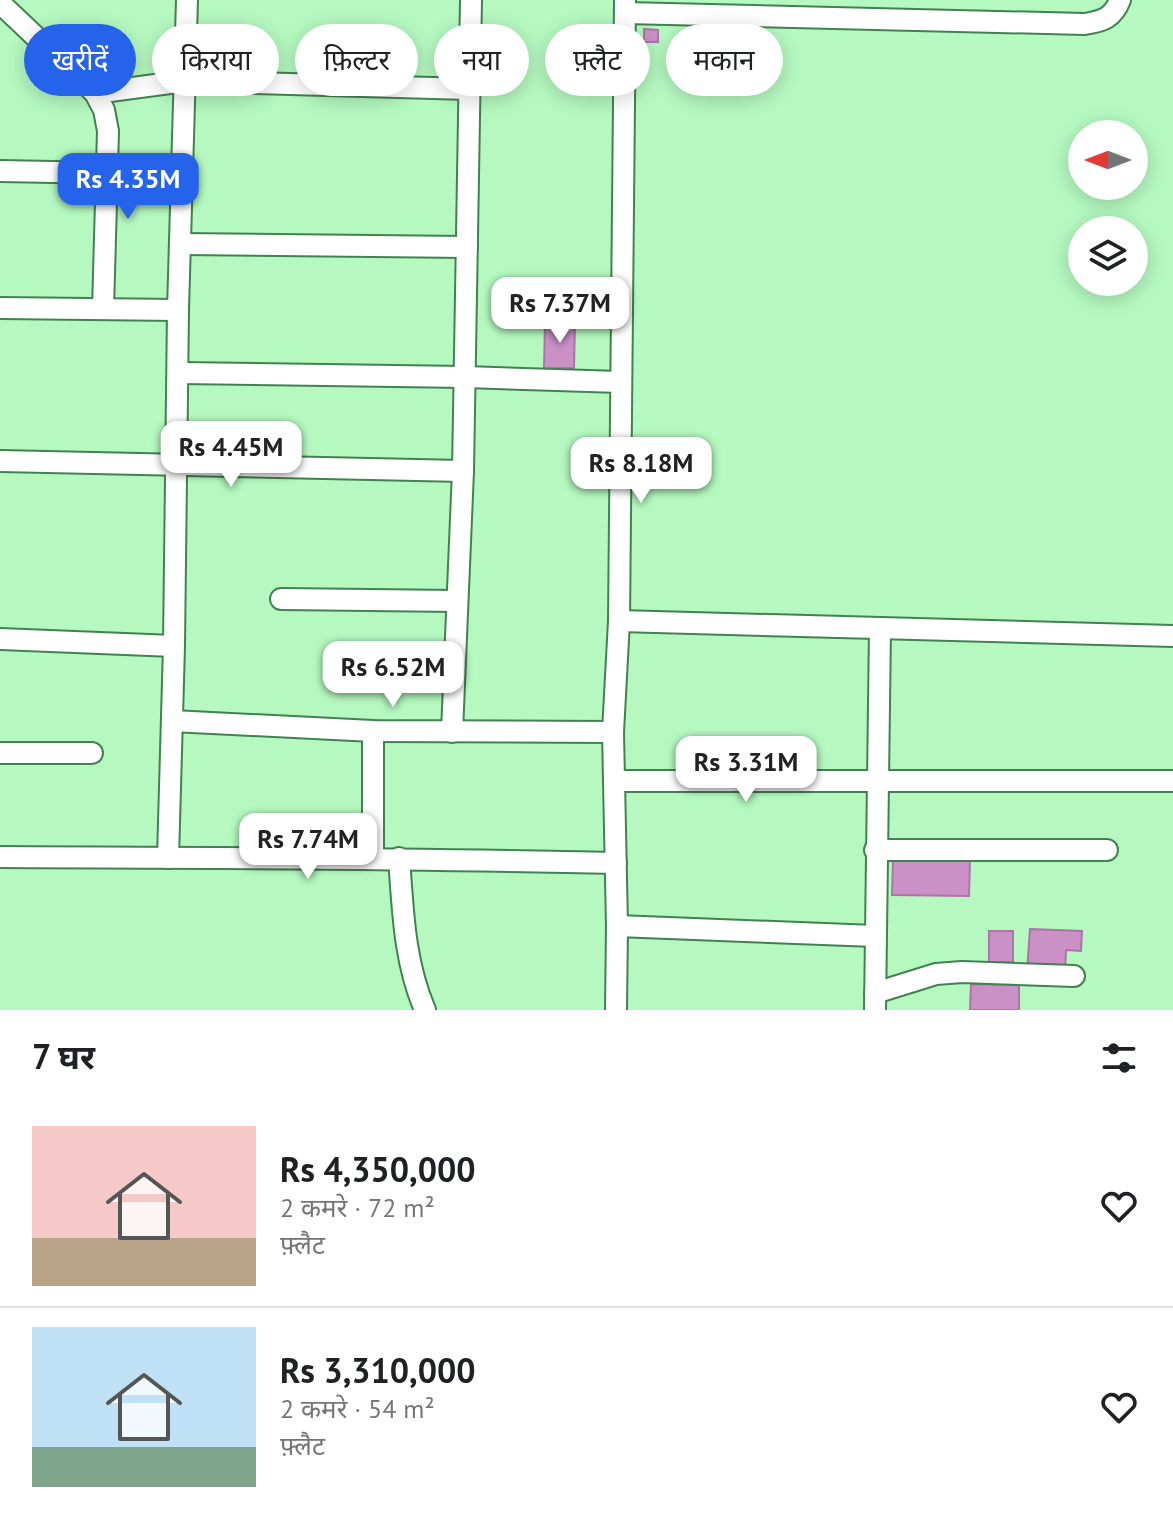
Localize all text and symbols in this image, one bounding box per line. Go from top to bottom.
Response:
chip: खरीदें [24,24,136,96]
chip: किराया [152,24,279,96]
chip: फ़िल्टर [295,24,418,96]
chip: नया [434,24,529,96]
chip: फ़्लैट [545,24,650,96]
chip: मकान [666,24,783,96]
north arrow [1068,120,1148,200]
map controls [1068,120,1148,296]
pin: Rs 4.35M [45,153,211,221]
text: Rs 4.35M [76,162,180,195]
button: layers [1068,216,1148,296]
pin: Rs 7.37M [477,277,643,345]
text: Rs 7.37M [509,286,611,319]
pin: Rs 4.45M [148,421,314,489]
text: Rs 4.45M [179,430,283,463]
pin: Rs 8.18M [558,437,724,505]
text: Rs 8.18M [589,446,693,479]
pin: Rs 6.52M [310,641,476,709]
text: Rs 6.52M [341,650,445,683]
pin: Rs 3.31M [663,736,829,804]
text: Rs 3.31M [694,745,798,778]
pin: Rs 7.74M [225,813,391,881]
text: Rs 7.74M [257,822,359,855]
text: 7 घर [32,1034,95,1078]
icon: filters [1097,1036,1141,1080]
text: Rs 4,350,000 [280,1147,476,1191]
icon: home [96,1158,192,1254]
icon: heart [1097,1184,1141,1228]
text: 2 कमरे · 72 m² [280,1191,435,1224]
text: फ़्लैट [280,1228,325,1261]
text: Rs 3,310,000 [280,1348,476,1392]
icon: home [96,1359,192,1455]
icon: heart [1097,1385,1141,1429]
text: 2 कमरे · 54 m² [280,1392,435,1425]
text: फ़्लैट [280,1429,325,1462]

